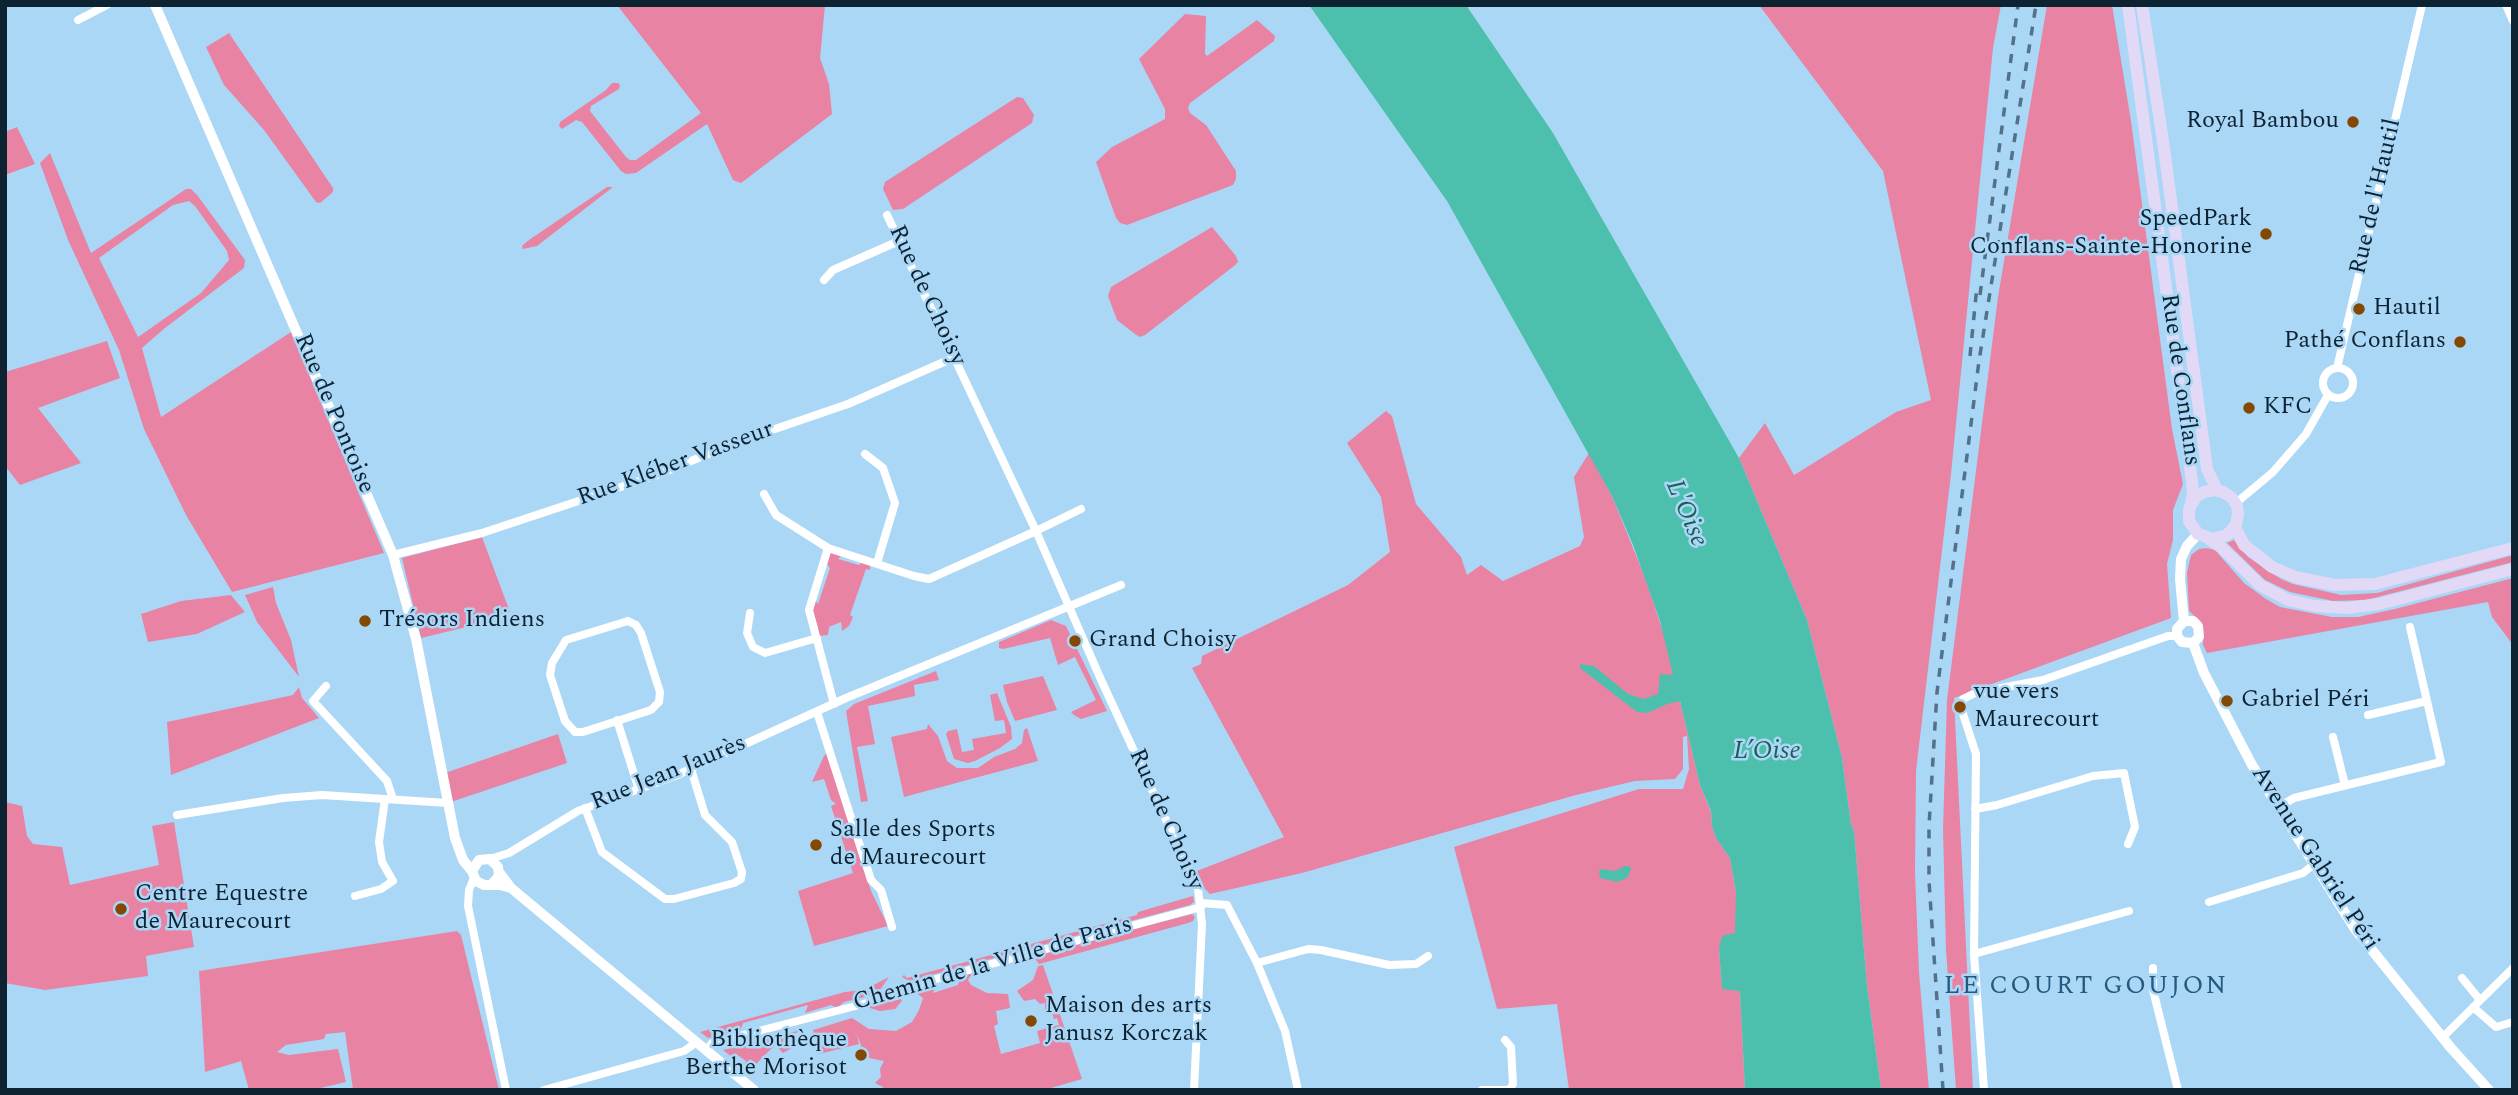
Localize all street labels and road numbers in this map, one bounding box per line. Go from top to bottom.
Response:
street label: Rue de l'Hautil [2345,116,2409,278]
street label: Rue de Choisy [881,221,971,371]
street label: Rue de Conflans [2153,292,2205,468]
street label: Rue de Pontoise [286,330,380,498]
street label: Rue Kléber Vasseur [574,416,778,514]
street label: Rue Jean Jaurès [587,730,751,818]
street label: Rue de Choisy [1121,745,1209,895]
street label: Avenue Gabriel Péri [2244,761,2384,957]
street label: Chemin de la Ville de Paris [850,911,1136,1019]

